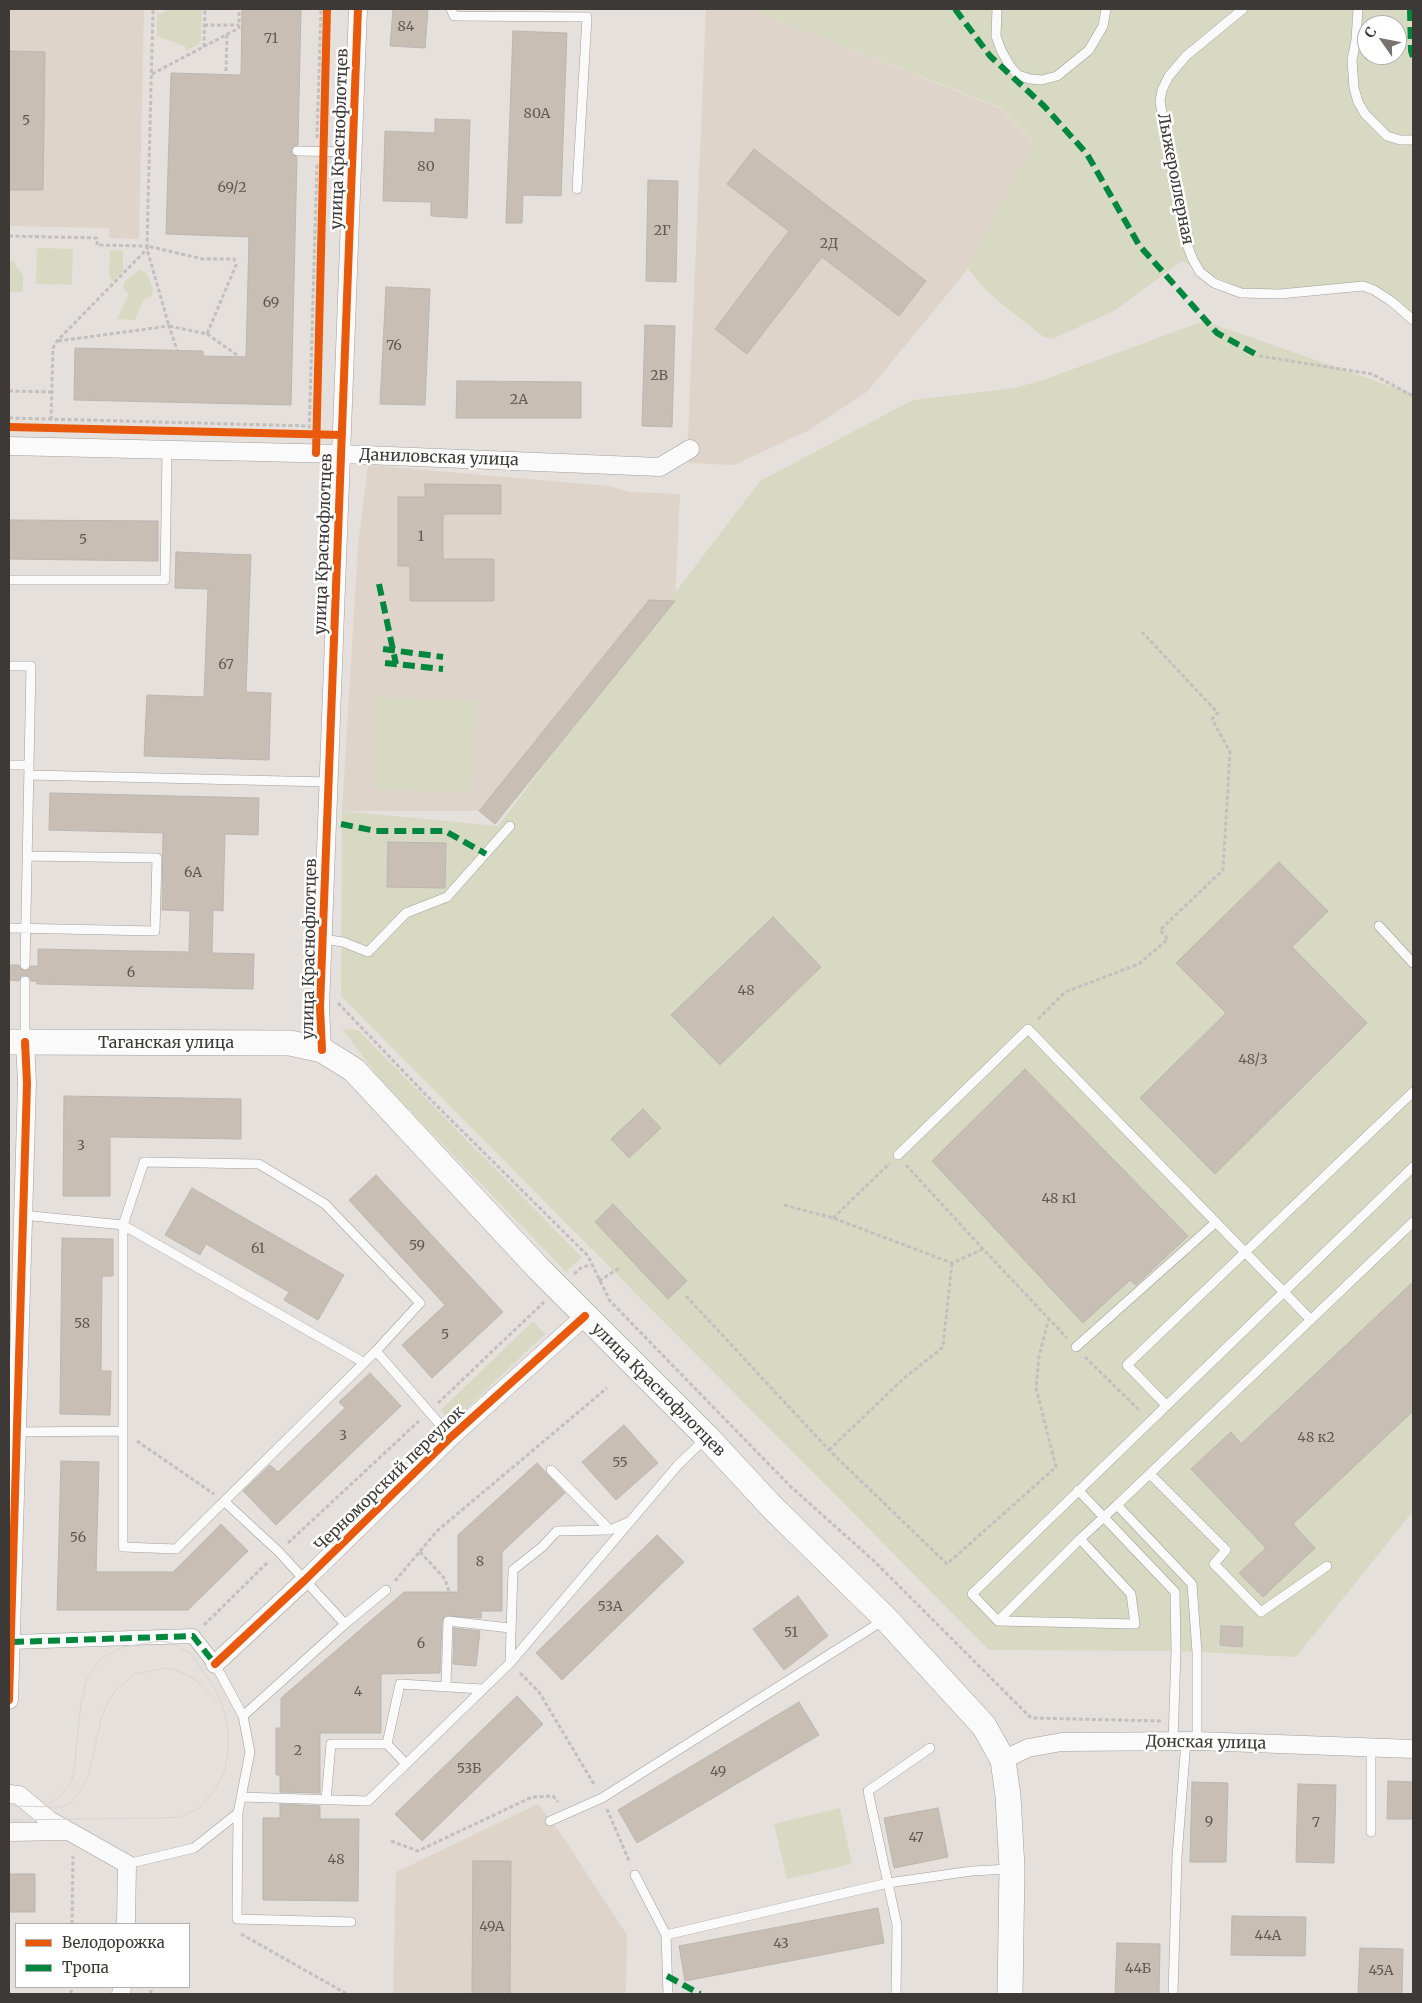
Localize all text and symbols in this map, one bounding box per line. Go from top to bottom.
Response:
north arrow [1357,15,1407,65]
house number: 84 [398,19,414,35]
text: С [1360,24,1380,41]
house number: 71 [264,31,278,47]
street label: улица Краснофлотцев [327,48,353,230]
house number: 80А [524,106,550,122]
street label: Лыжероллерная [1153,112,1197,246]
house number: 5 [22,113,30,129]
house number: 80 [417,159,435,175]
house number: 69/2 [217,180,247,196]
house number: 2Г [654,223,670,239]
house number: 2Д [820,236,838,252]
house number: 69 [263,295,279,311]
house number: 76 [386,338,402,354]
house number: 2В [650,368,668,384]
house number: 2А [510,392,528,408]
street label: Даниловская улица [359,446,519,470]
street label: улица Краснофлотцев [311,453,337,635]
house number: 1 [418,529,424,545]
house number: 5 [79,532,87,548]
house number: 67 [218,657,234,673]
street label: улица Краснофлотцев [299,858,321,1040]
house number: 6А [184,865,202,881]
house number: 6 [127,965,135,981]
house number: 48 [738,983,754,999]
street label: Таганская улица [98,1033,234,1053]
house number: 48/3 [1238,1052,1268,1068]
house number: 3 [77,1138,85,1154]
house number: 48 к1 [1041,1191,1077,1207]
house number: 59 [409,1238,425,1254]
house number: 61 [251,1241,265,1257]
house number: 58 [74,1316,90,1332]
street label: улица Краснофлотцев [587,1319,729,1461]
house number: 5 [441,1327,449,1343]
street label: Черноморский переулок [311,1402,469,1556]
house number: 3 [339,1428,347,1444]
house number: 48 к2 [1297,1430,1335,1446]
house number: 55 [612,1455,628,1471]
house number: 56 [70,1530,86,1546]
house number: 8 [476,1554,484,1570]
house number: 53А [597,1599,623,1615]
house number: 51 [784,1625,798,1641]
house number: 6 [417,1636,425,1652]
house number: 4 [354,1684,362,1700]
street label: Донская улица [1146,1732,1266,1754]
house number: 2 [294,1743,302,1759]
house number: 53Б [457,1761,481,1777]
house number: 49 [710,1764,726,1780]
house number: 9 [1205,1814,1213,1830]
house number: 7 [1312,1815,1320,1831]
house number: 47 [908,1830,924,1846]
house number: 48 [328,1852,344,1868]
house number: 49А [479,1919,505,1935]
legend [15,1923,190,1988]
house number: 44А [1255,1928,1281,1944]
text: Велодорожка [62,1933,165,1952]
house number: 43 [773,1936,789,1952]
text: Тропа [62,1958,109,1977]
house number: 44Б [1125,1961,1151,1977]
house number: 45А [1368,1963,1394,1979]

